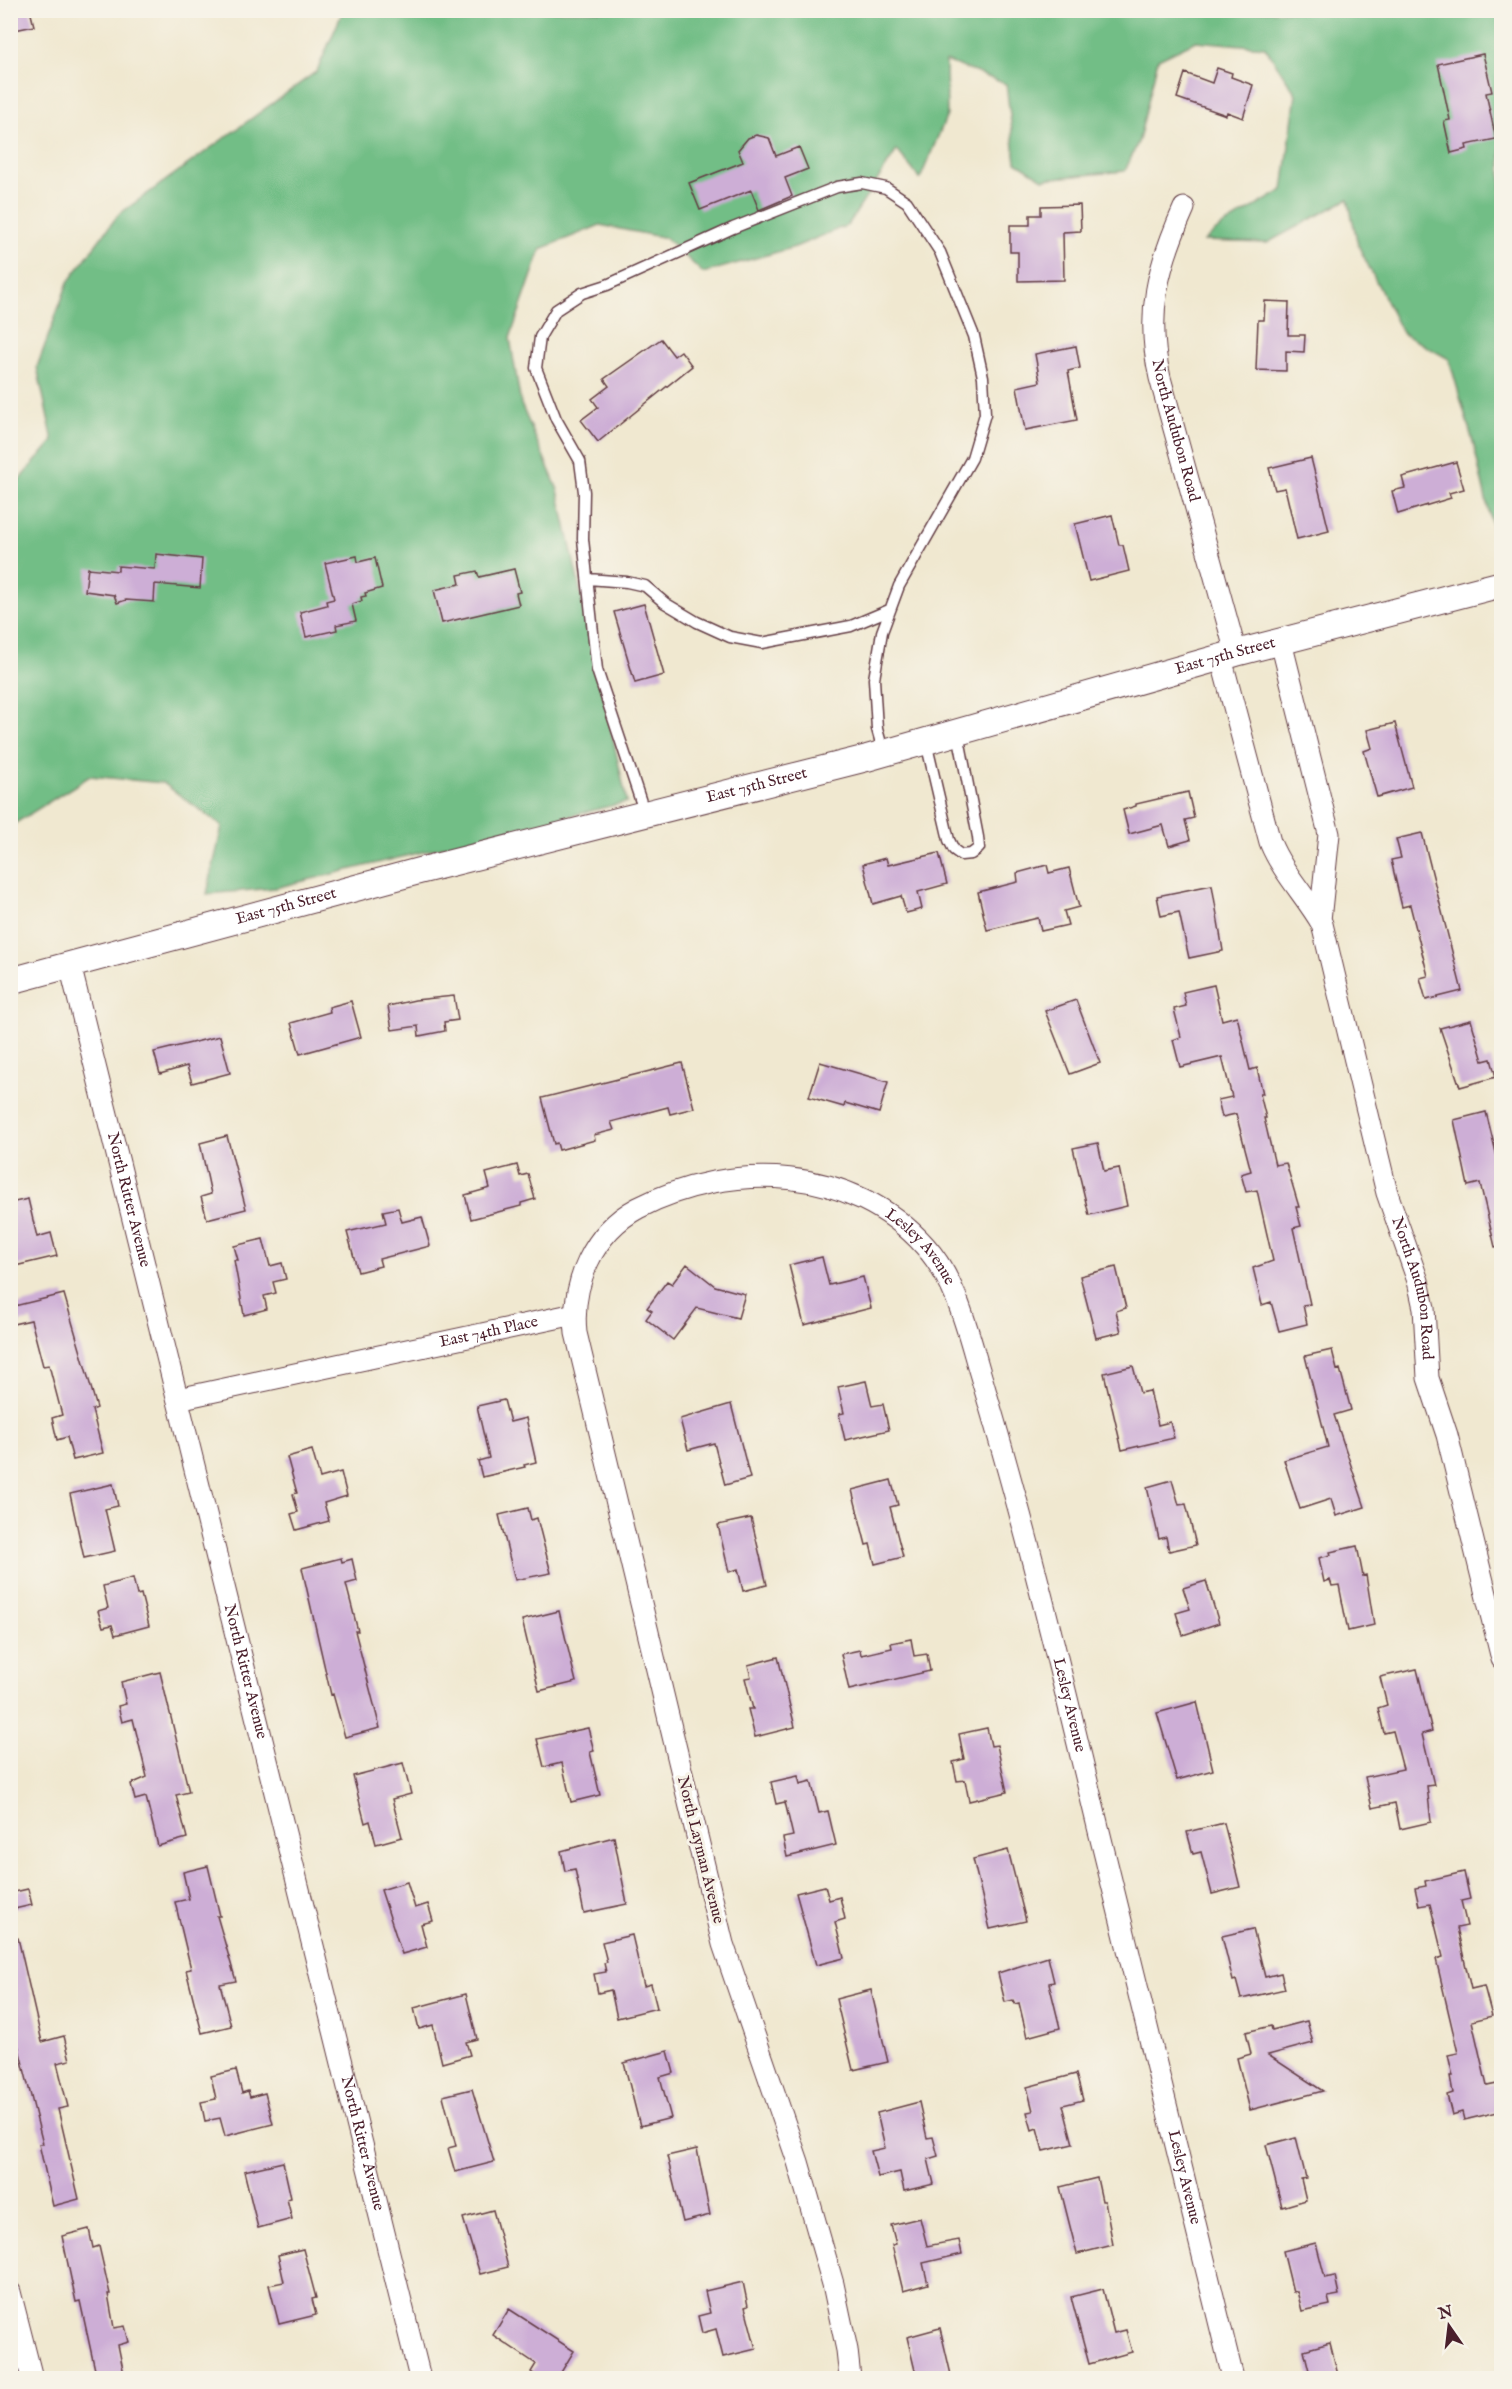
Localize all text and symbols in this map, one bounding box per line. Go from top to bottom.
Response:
street label: North Audubon Road [1146,358,1204,505]
street label: East 75th Street [1173,633,1278,680]
street label: East 75th Street [704,763,810,808]
street label: East 75th Street [234,884,339,930]
street label: North Ritter Avenue [102,1130,155,1269]
street label: Lesley Avenue [881,1205,959,1289]
street label: North Audubon Road [1386,1214,1437,1361]
street label: East 74th Place [438,1312,540,1353]
street label: North Ritter Avenue [219,1602,271,1741]
street label: Lesley Avenue [1048,1656,1090,1754]
street label: North Layman Avenue [672,1774,728,1926]
street label: North Ritter Avenue [336,2074,388,2213]
street label: Lesley Avenue [1163,2128,1205,2227]
north arrow [1419,2296,1479,2356]
text: N [1436,2302,1455,2325]

